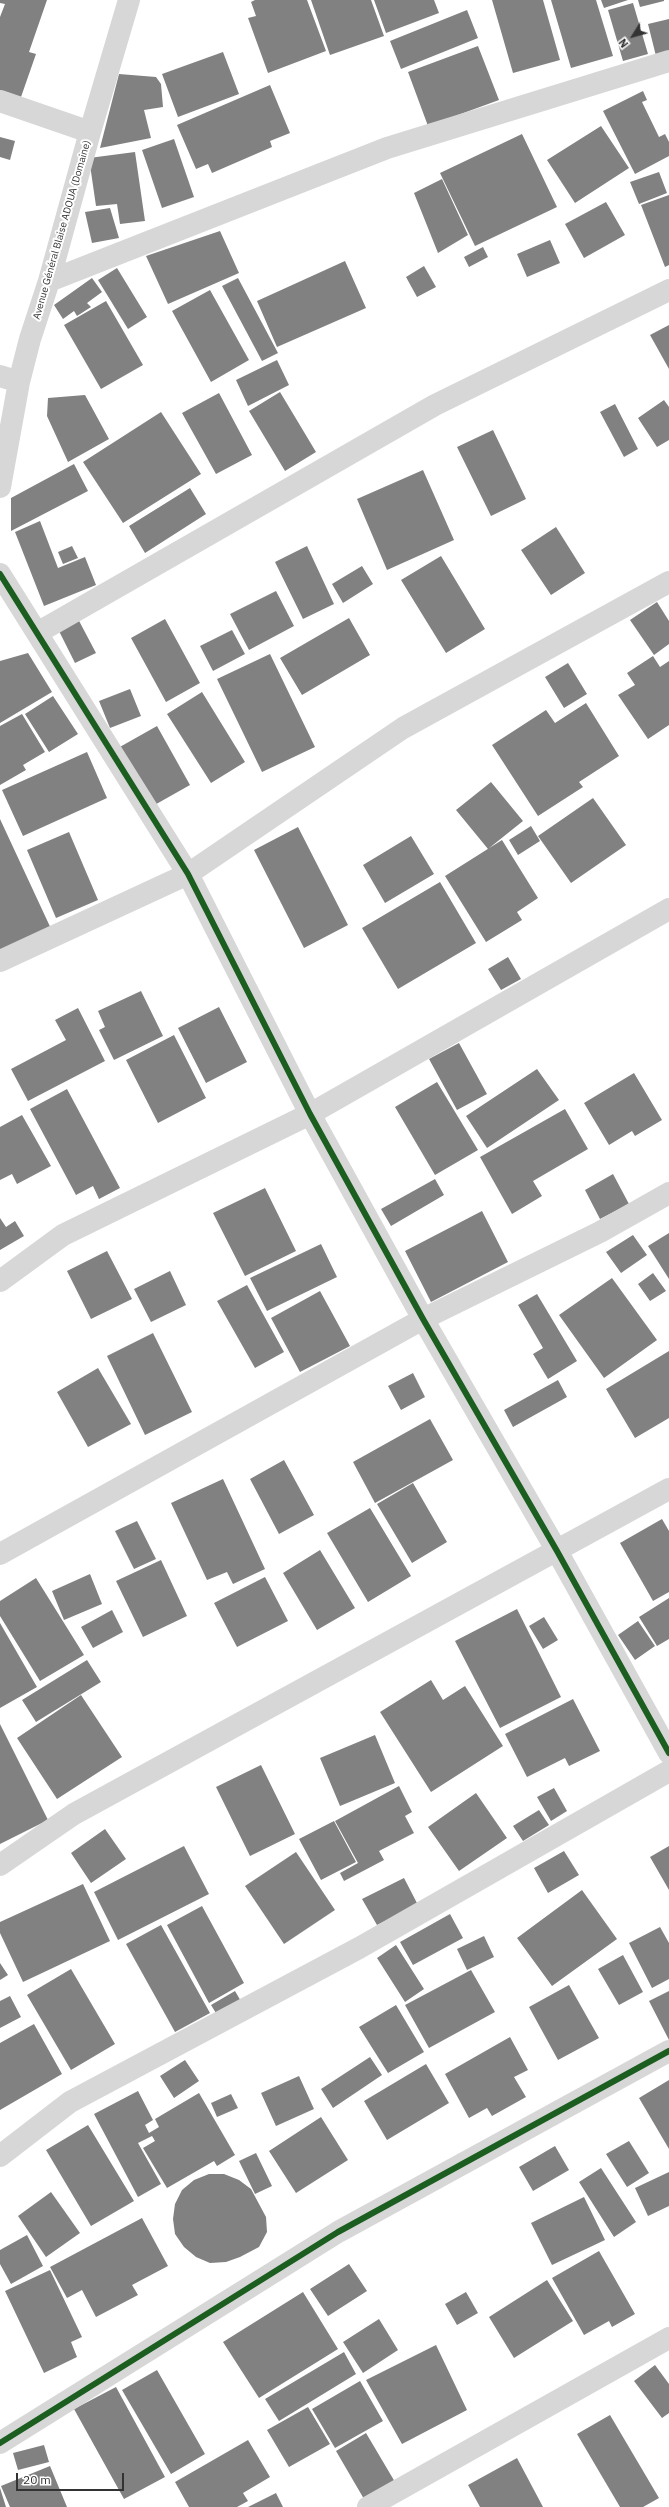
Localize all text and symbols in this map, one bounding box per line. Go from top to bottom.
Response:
north arrow [613,16,653,56]
text: N [615,36,631,51]
street label: Avenue Général Blaise ADOUA (Domaine) [31,139,93,321]
scale bar [18,2465,126,2491]
text: 20 m [23,2472,51,2487]

